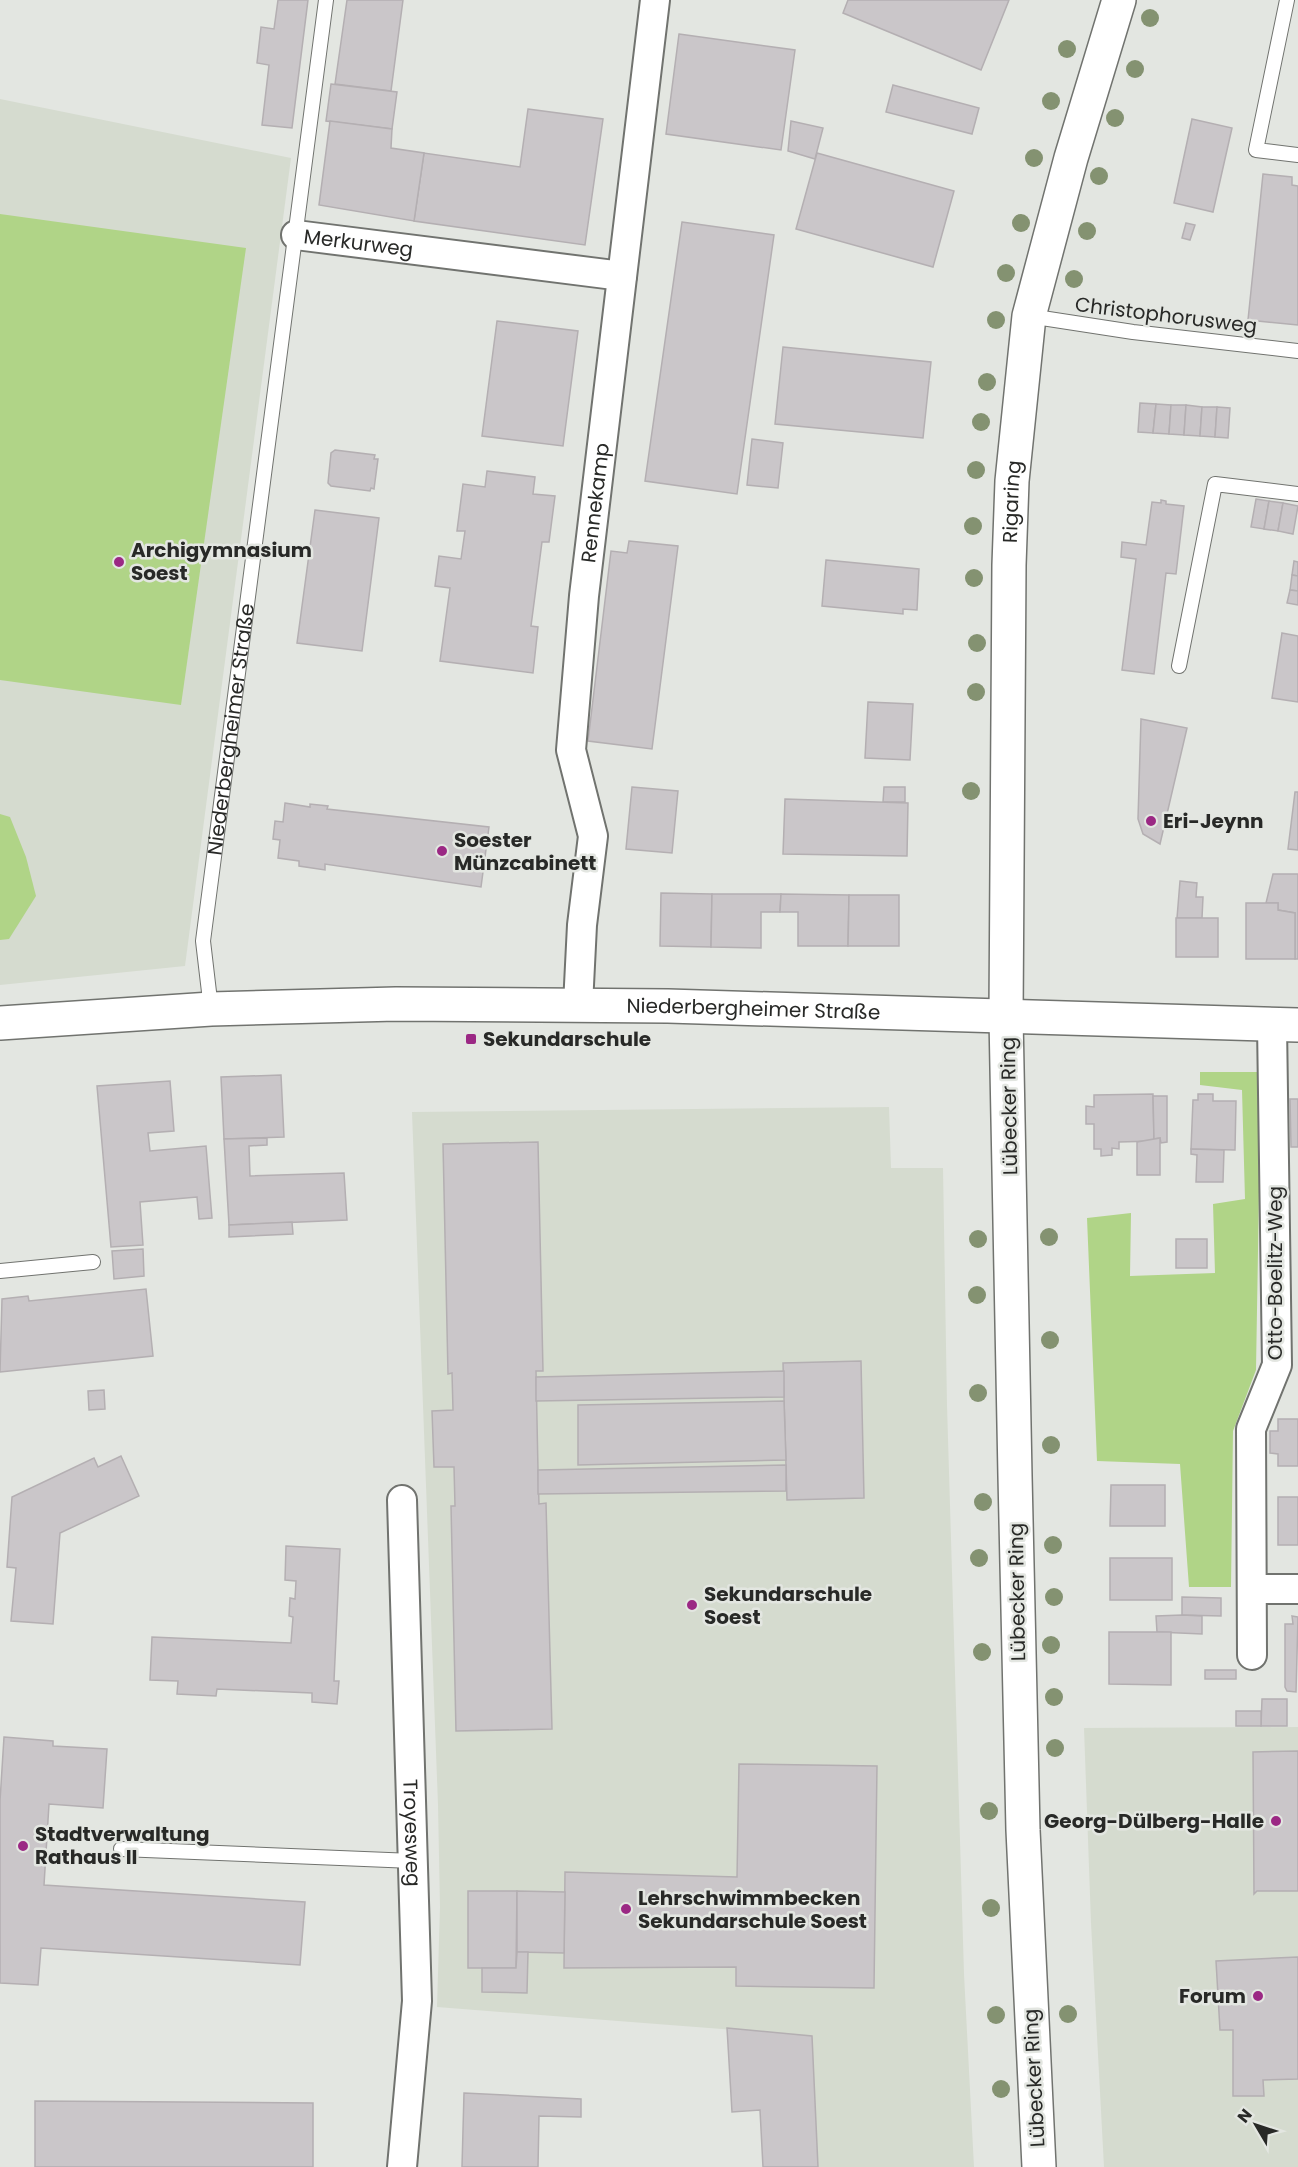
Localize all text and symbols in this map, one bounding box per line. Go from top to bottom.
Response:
street label: Merkurweg [302,222,415,264]
street label: Christophorusweg [1073,290,1259,340]
street label: Rennekamp [574,441,616,564]
street label: Rigaring [996,459,1028,544]
place label: Archigymnasium Soest [131,536,312,587]
marker: Archigymnasium Soest [112,555,126,569]
street label: Niederbergheimer Straße [200,602,261,857]
place label: Eri-Jeynn [1163,807,1263,835]
marker: Eri-Jeynn [1144,814,1158,828]
place label: Soester Münzcabinett [454,826,596,877]
marker: Soester Münzcabinett [435,844,449,858]
street label: Niederbergheimer Straße [626,992,881,1026]
place label: Sekundarschule [483,1025,651,1053]
marker: Sekundarschule [464,1032,478,1046]
street label: Lübecker Ring [994,1037,1024,1175]
street label: Otto-Boelitz-Weg [1261,1186,1289,1360]
street label: Lübecker Ring [1002,1523,1032,1661]
place label: Sekundarschule Soest [704,1580,872,1631]
marker: Sekundarschule Soest [685,1598,699,1612]
street label: Troyesweg [396,1779,428,1887]
place label: Georg-Dülberg-Halle [1044,1807,1264,1835]
marker: Georg-Dülberg-Halle [1269,1814,1283,1828]
place label: Stadtverwaltung Rathaus II [35,1820,210,1871]
marker: Stadtverwaltung Rathaus II [16,1839,30,1853]
place label: Lehrschwimmbecken Sekundarschule Soest [638,1884,867,1935]
marker: Lehrschwimmbecken Sekundarschule Soest [619,1902,633,1916]
place label: Forum [1179,1982,1246,2010]
marker: Forum [1251,1989,1265,2003]
street label: Lübecker Ring [1016,2008,1052,2148]
north arrow [1226,2095,1286,2155]
text: N [1232,2104,1257,2128]

